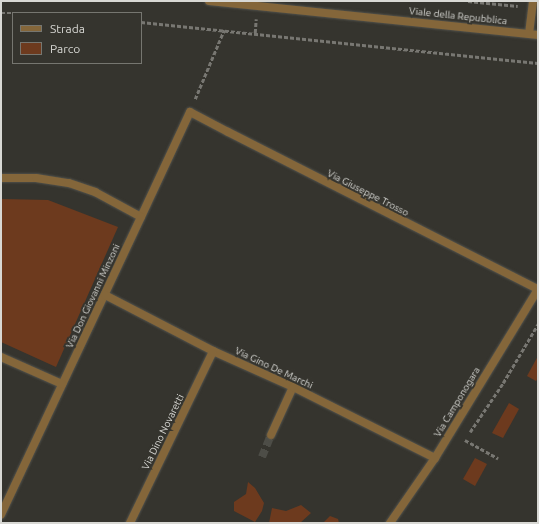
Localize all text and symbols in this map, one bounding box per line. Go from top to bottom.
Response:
street label: Viale della Repubblica [408,5,508,27]
legend [12,12,142,64]
text: Strada [50,22,85,35]
text: Parco [50,42,80,55]
street label: Via Giuseppe Trosso [325,167,411,219]
street label: Via Don Giovanni Minzoni [64,242,122,350]
street label: Via Gino De Marchi [233,345,315,391]
street label: Via Camponogara [431,365,483,439]
street label: Via Dino Novaretti [140,392,186,472]

